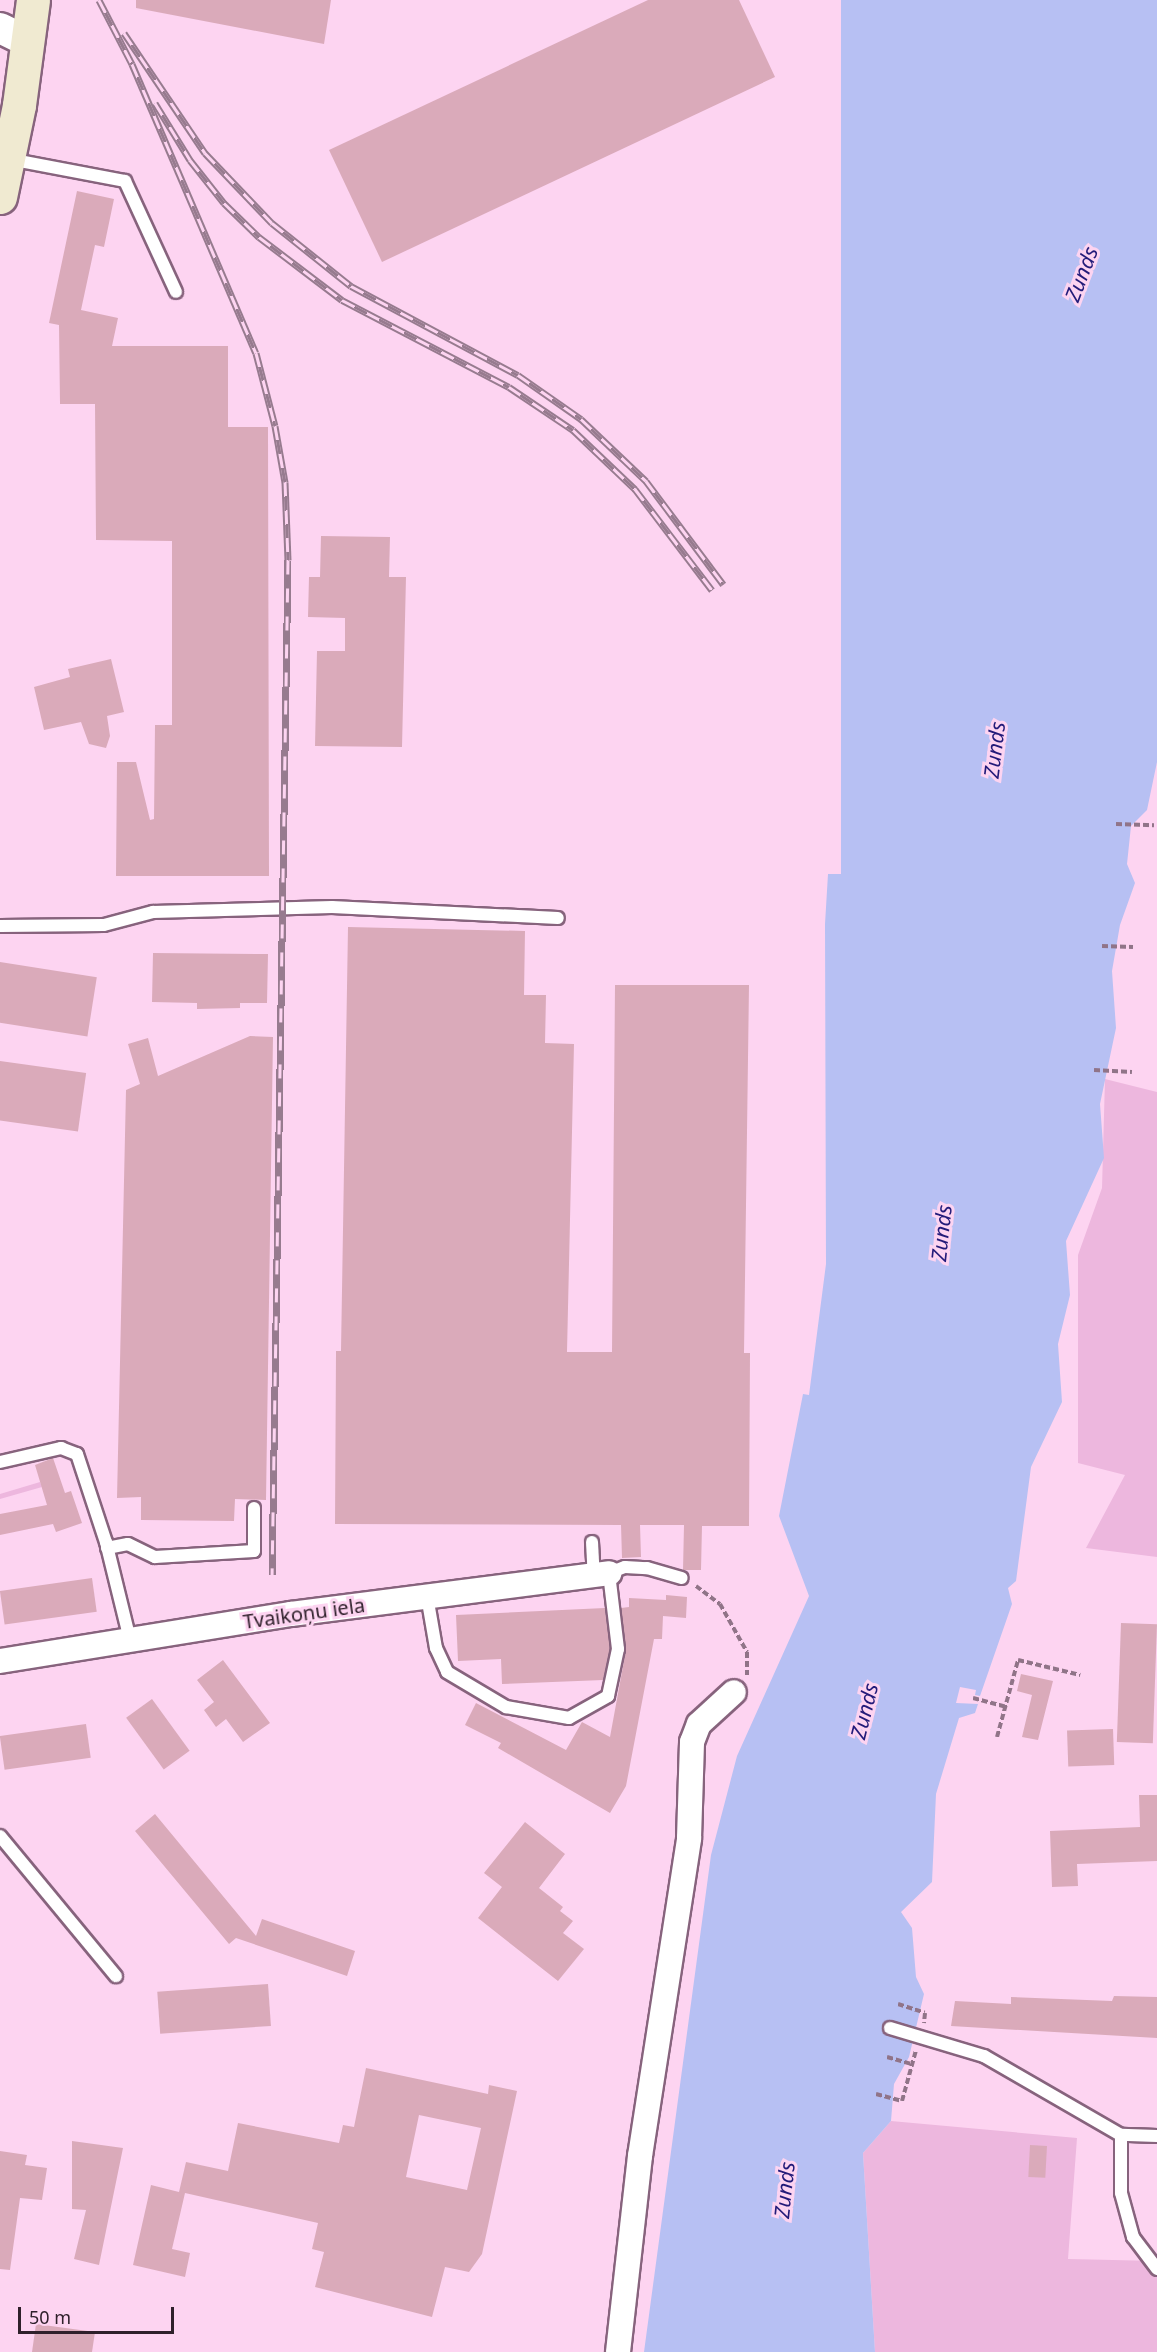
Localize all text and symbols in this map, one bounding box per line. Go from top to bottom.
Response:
water label: Zunds [1059,243,1103,305]
water label: Zunds [978,720,1010,780]
water label: Zunds [926,1203,956,1263]
street label: Tvaikoņu iela [242,1593,366,1633]
water label: Zunds [845,1680,883,1742]
water label: Zunds [769,2160,799,2220]
scale bar [21,2295,177,2333]
text: 50 m [29,2305,71,2329]

